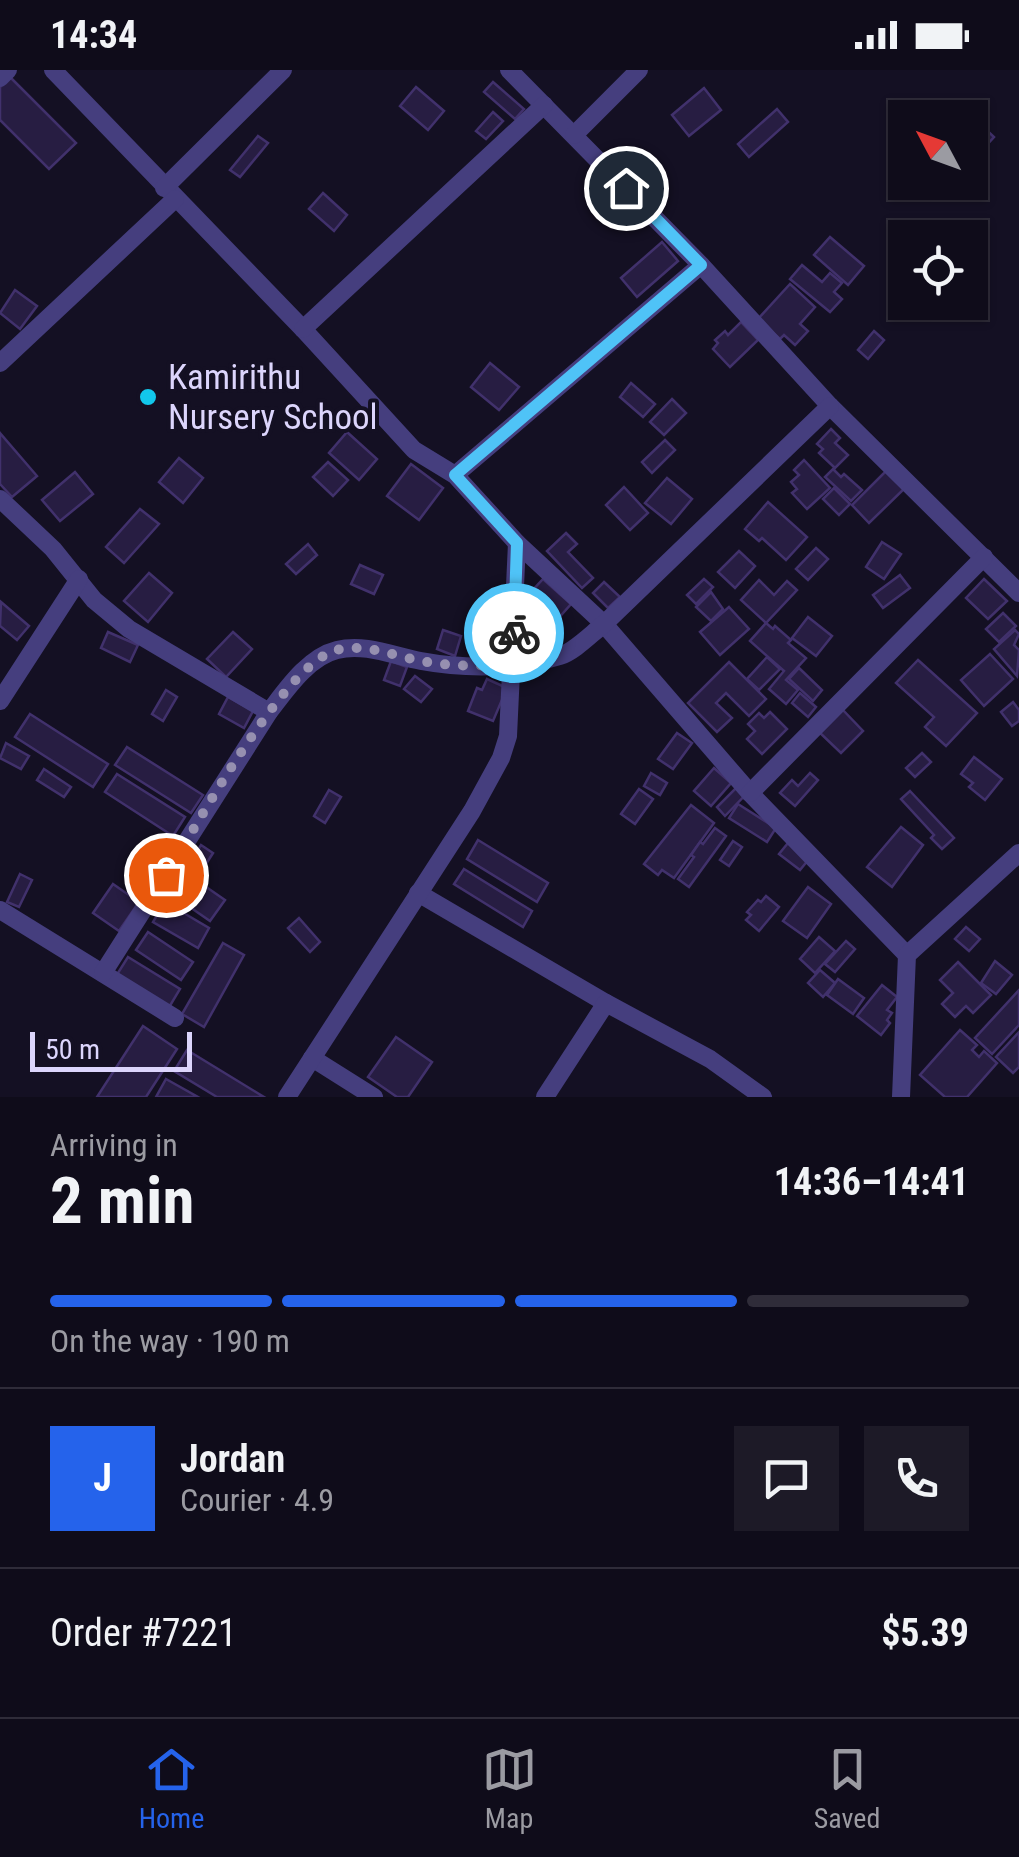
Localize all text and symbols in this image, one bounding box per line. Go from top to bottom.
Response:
text: 14:34 [50,13,137,57]
north arrow [888,100,988,200]
map controls [888,100,988,320]
pin [584,146,669,231]
icon: home [599,161,654,216]
button: locate [888,220,988,320]
place label: Kamirithu Nursery School [168,357,378,438]
marker: Kamirithu Nursery School [137,386,159,408]
courier [464,583,564,683]
icon: bike [487,606,542,661]
pin [124,833,209,918]
icon: bag [139,848,194,903]
scale bar [30,1027,192,1071]
text: 50 m [45,1033,100,1066]
text: Arriving in [50,1126,178,1164]
text: 14:36–14:41 [774,1160,969,1204]
text: 2 min [50,1163,194,1239]
text: On the way · 190 m [50,1322,290,1360]
button: chat [734,1426,839,1531]
button: phone [864,1426,969,1531]
text: Jordan [180,1437,285,1481]
text: J [93,1456,112,1500]
text: Courier · 4.9 [180,1481,334,1519]
text: Order #7221 [50,1611,237,1655]
text: $5.39 [881,1611,969,1655]
tab: Home [139,1742,204,1835]
tab: Map [482,1742,537,1835]
tab: Saved [814,1742,880,1835]

